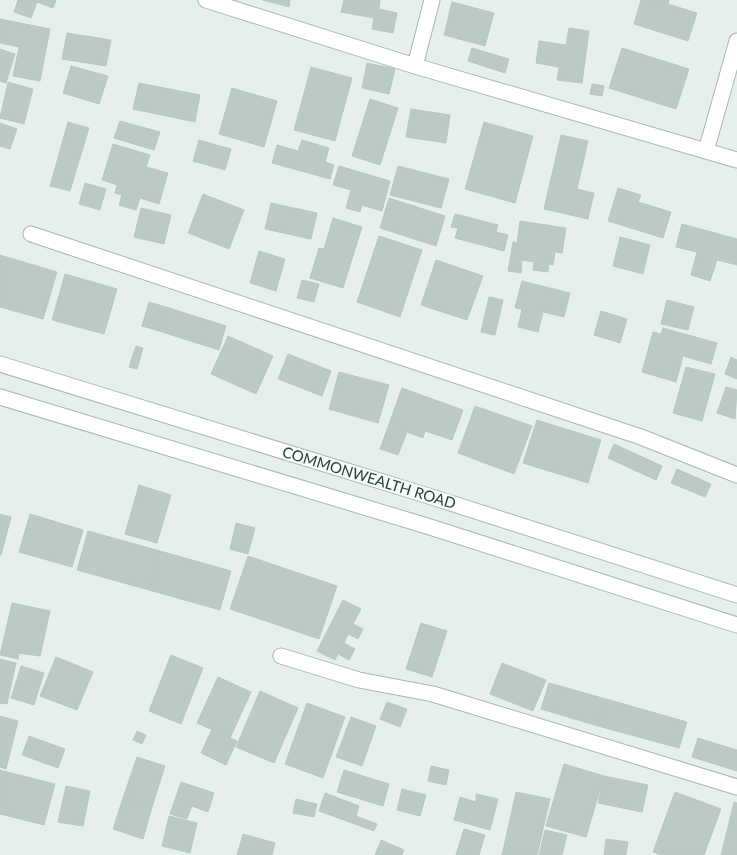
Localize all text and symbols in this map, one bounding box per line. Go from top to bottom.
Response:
street label: COMMONWEALTH ROAD [280,442,458,512]

